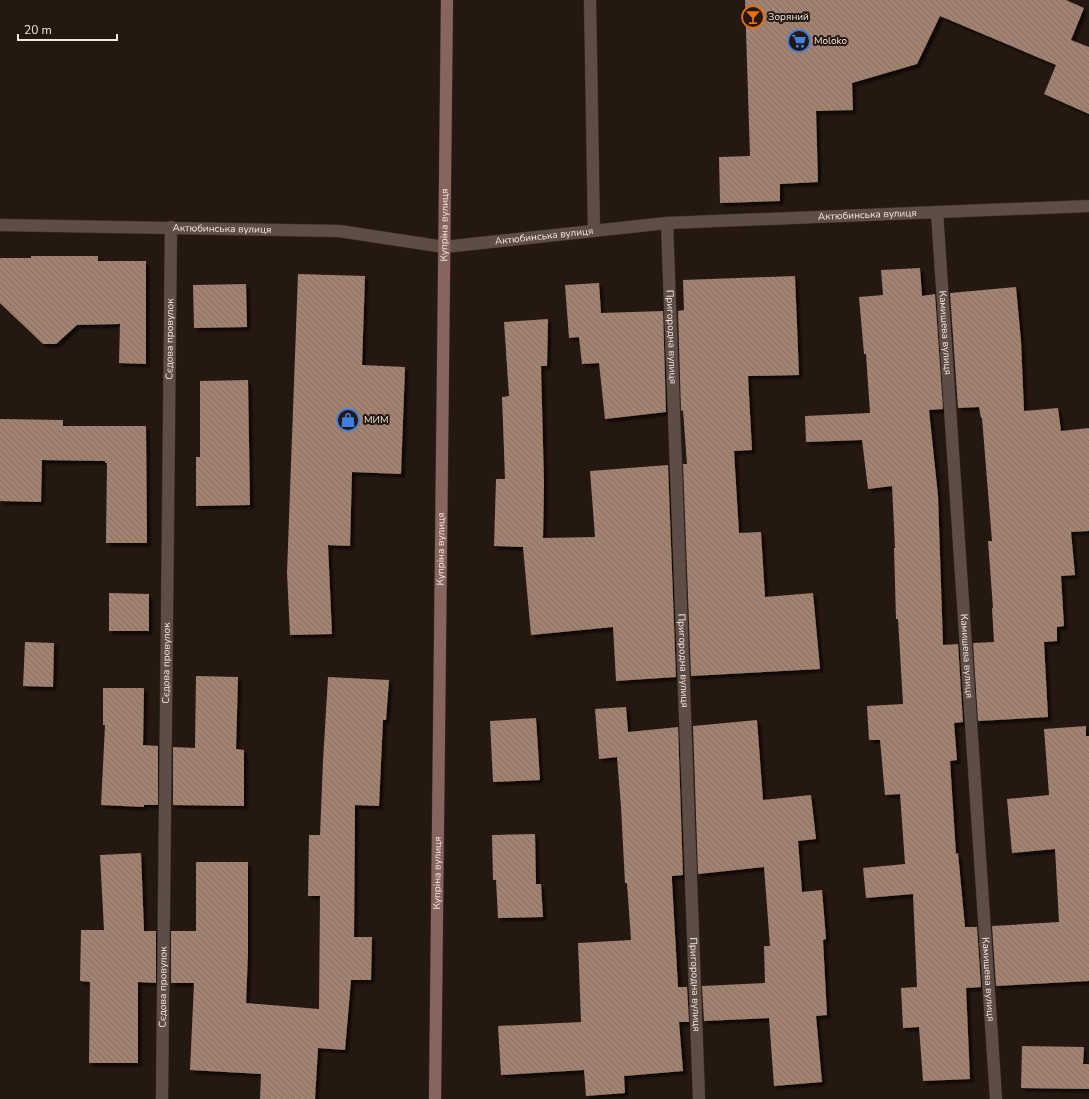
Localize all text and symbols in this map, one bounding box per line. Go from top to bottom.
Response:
bar icon: Зоряний [740,4,766,30]
place label: Зоряний [768,10,809,24]
scale bar [18,16,117,42]
text: 20 m [24,22,52,38]
supermarket icon: Moloko [786,28,812,54]
place label: Moloko [814,34,847,48]
street label: Купріна вулиця [437,189,452,262]
street label: Актюбинська вулиця [818,206,917,224]
street label: Актюбинська вулиця [172,221,272,237]
street label: Актюбинська вулиця [494,224,594,248]
street label: Пригородна вулиця [662,290,680,384]
street label: Камишева вулиця [935,290,955,375]
street label: Сєдова провулок [162,298,177,380]
shop icon: МИМ [335,407,361,433]
place label: МИМ [364,413,389,427]
street label: Купріна вулиця [434,513,448,586]
street label: Пригородна вулиця [674,613,692,708]
street label: Камишева вулиця [957,613,976,699]
street label: Сєдова провулок [159,622,174,704]
street label: Купріна вулиця [430,836,445,910]
street label: Пригородна вулиця [686,937,704,1032]
street label: Камишева вулиця [978,937,998,1022]
street label: Сєдова провулок [156,946,171,1028]

